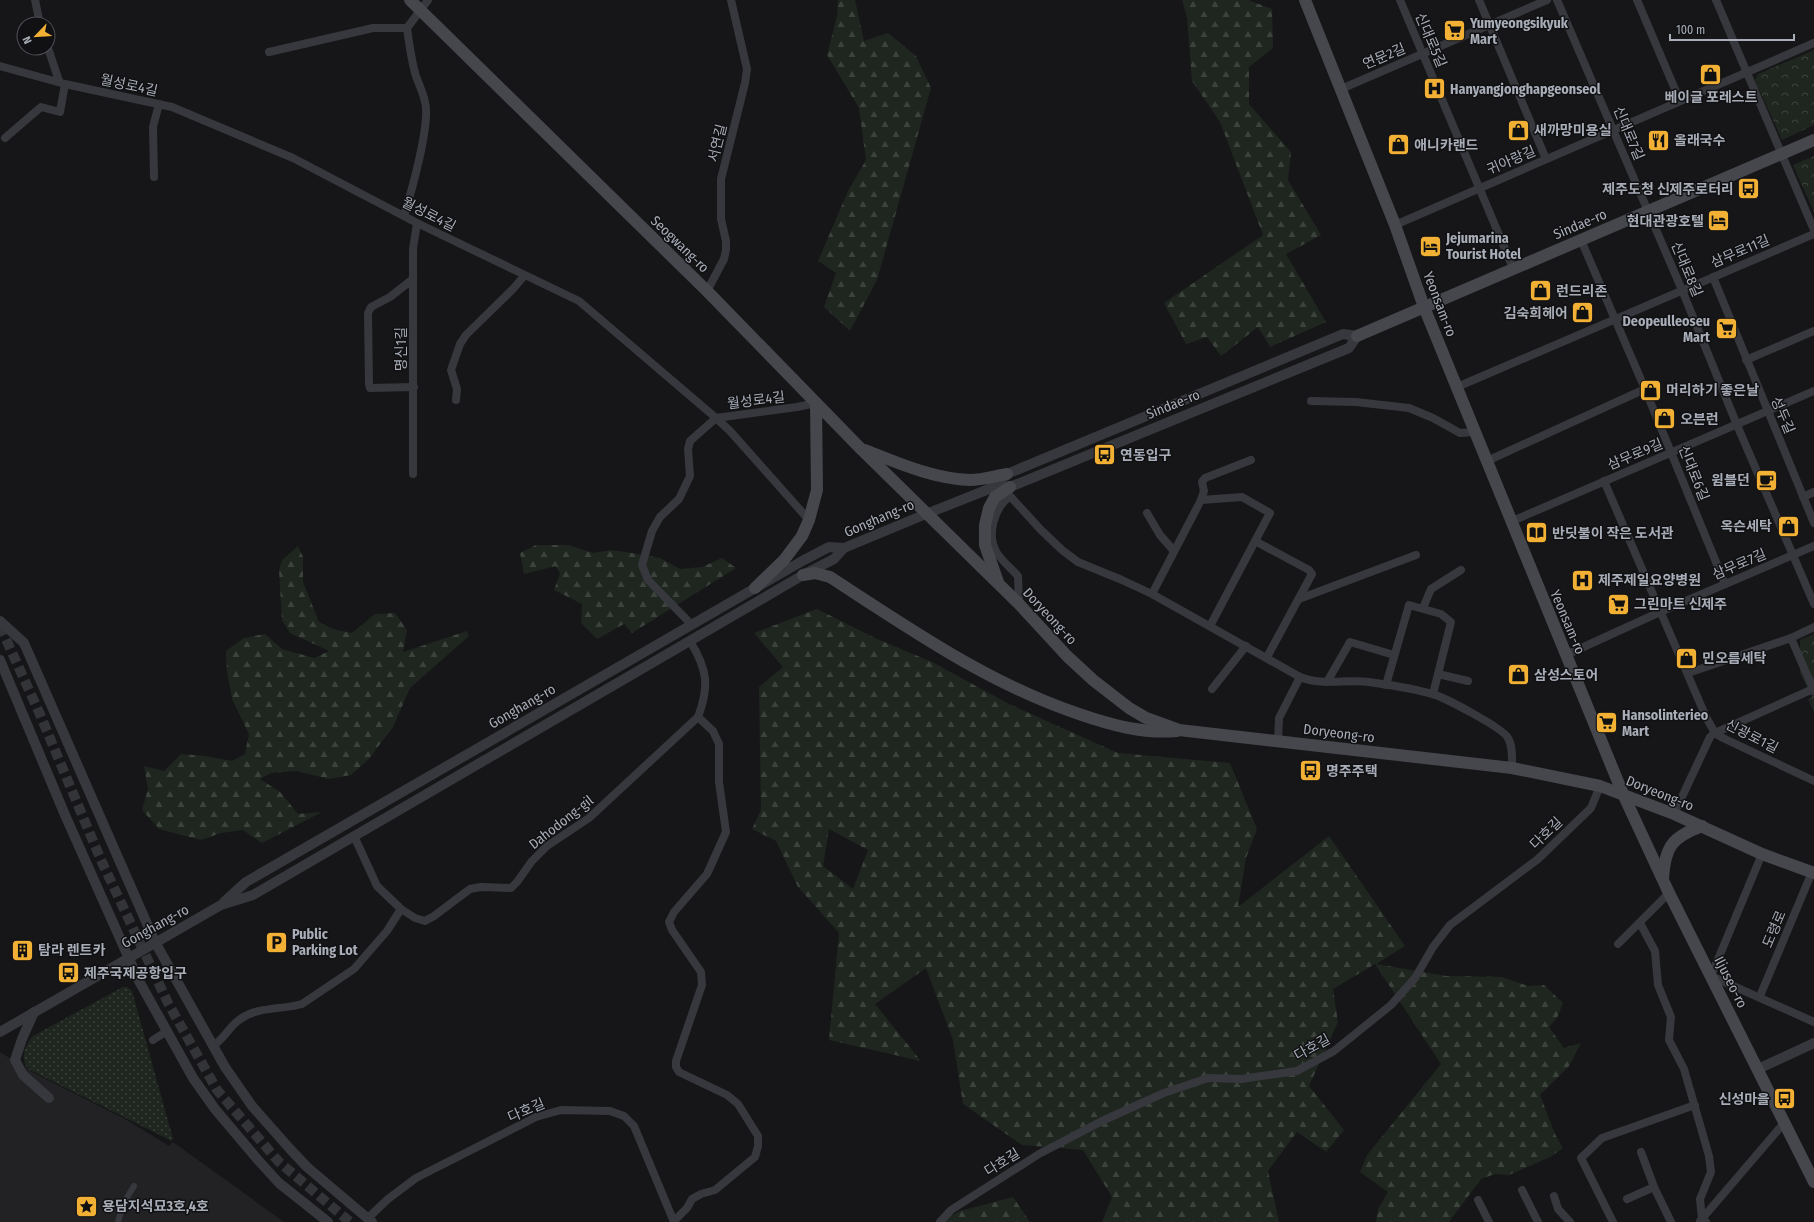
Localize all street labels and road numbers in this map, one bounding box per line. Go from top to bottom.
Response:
street label: 신대로5길 [1411,10,1450,70]
street label: 연문2길 [1360,40,1408,73]
street label: 월성로4길 [99,71,159,100]
street label: 신대로7길 [1610,104,1648,163]
street label: 서연길 [705,122,730,164]
street label: 귀아랑길 [1484,143,1538,178]
street label: 월성로4길 [399,194,459,235]
street label: Sindae-ro [1551,206,1609,243]
street label: Seogwang-ro [647,212,712,276]
street label: 삼무로11길 [1708,231,1772,271]
street label: 신대로8길 [1667,239,1706,299]
street label: Yeonsam-ro [1419,269,1460,339]
street label: 명신1길 [393,327,410,371]
street label: Sindae-ro [1144,386,1202,423]
street label: 월성로4길 [726,389,786,412]
street label: 성두길 [1767,394,1798,436]
street label: 삼무로9길 [1605,435,1665,474]
street label: 신대로6길 [1675,443,1712,503]
street label: Gonghang-ro [842,496,917,541]
street label: 삼무로7길 [1710,545,1769,583]
street label: Doryeong-ro [1019,584,1080,648]
street label: Yeonsam-ro [1546,587,1589,657]
street label: Gonghang-ro [486,680,559,732]
street label: 신광로1길 [1723,716,1781,757]
street label: Doryeong-ro [1302,721,1376,746]
street label: Doryeong-ro [1623,772,1696,815]
street label: Dahodong-gil [526,792,597,853]
street label: 다호길 [1527,814,1566,853]
street label: Gonghang-ro [119,901,192,952]
street label: 도령로 [1759,908,1790,950]
street label: Iljuseo-ro [1710,954,1751,1011]
street label: 다호길 [1291,1031,1333,1064]
street label: 다호길 [505,1095,547,1126]
street label: 다호길 [981,1145,1023,1180]

